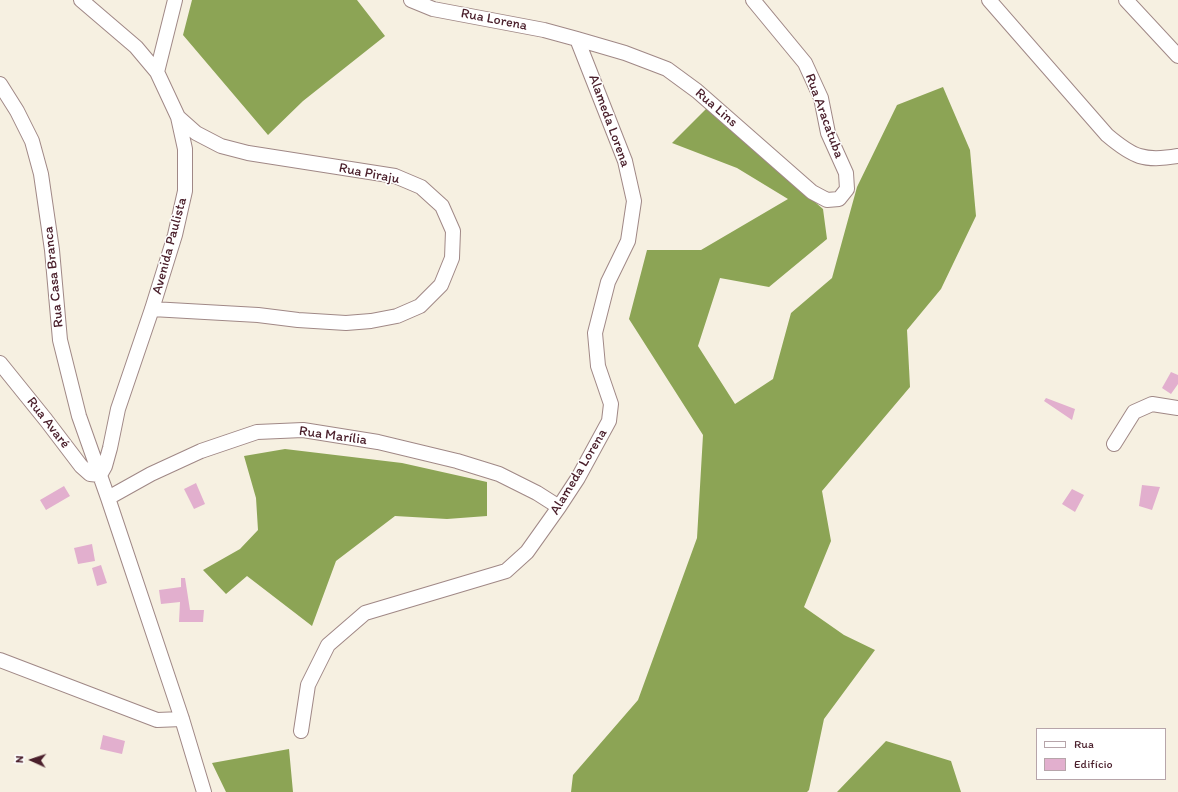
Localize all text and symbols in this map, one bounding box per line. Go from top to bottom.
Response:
street label: Rua Lorena [459,5,529,35]
street label: Rua Aracatuba [801,71,847,161]
street label: Alameda Lorena [584,72,634,170]
street label: Rua Lins [691,85,741,131]
street label: Rua Piraju [337,160,401,188]
street label: Avenida Paulista [149,196,191,296]
street label: Rua Casa Branca [40,226,68,328]
street label: Rua Avaré [23,394,73,452]
street label: Rua Marília [298,423,368,449]
street label: Alameda Lorena [547,426,611,518]
legend [1036,728,1166,780]
text: Rua [1074,737,1094,751]
north arrow [12,740,52,780]
text: N [13,755,26,763]
text: Edifício [1074,757,1113,771]

